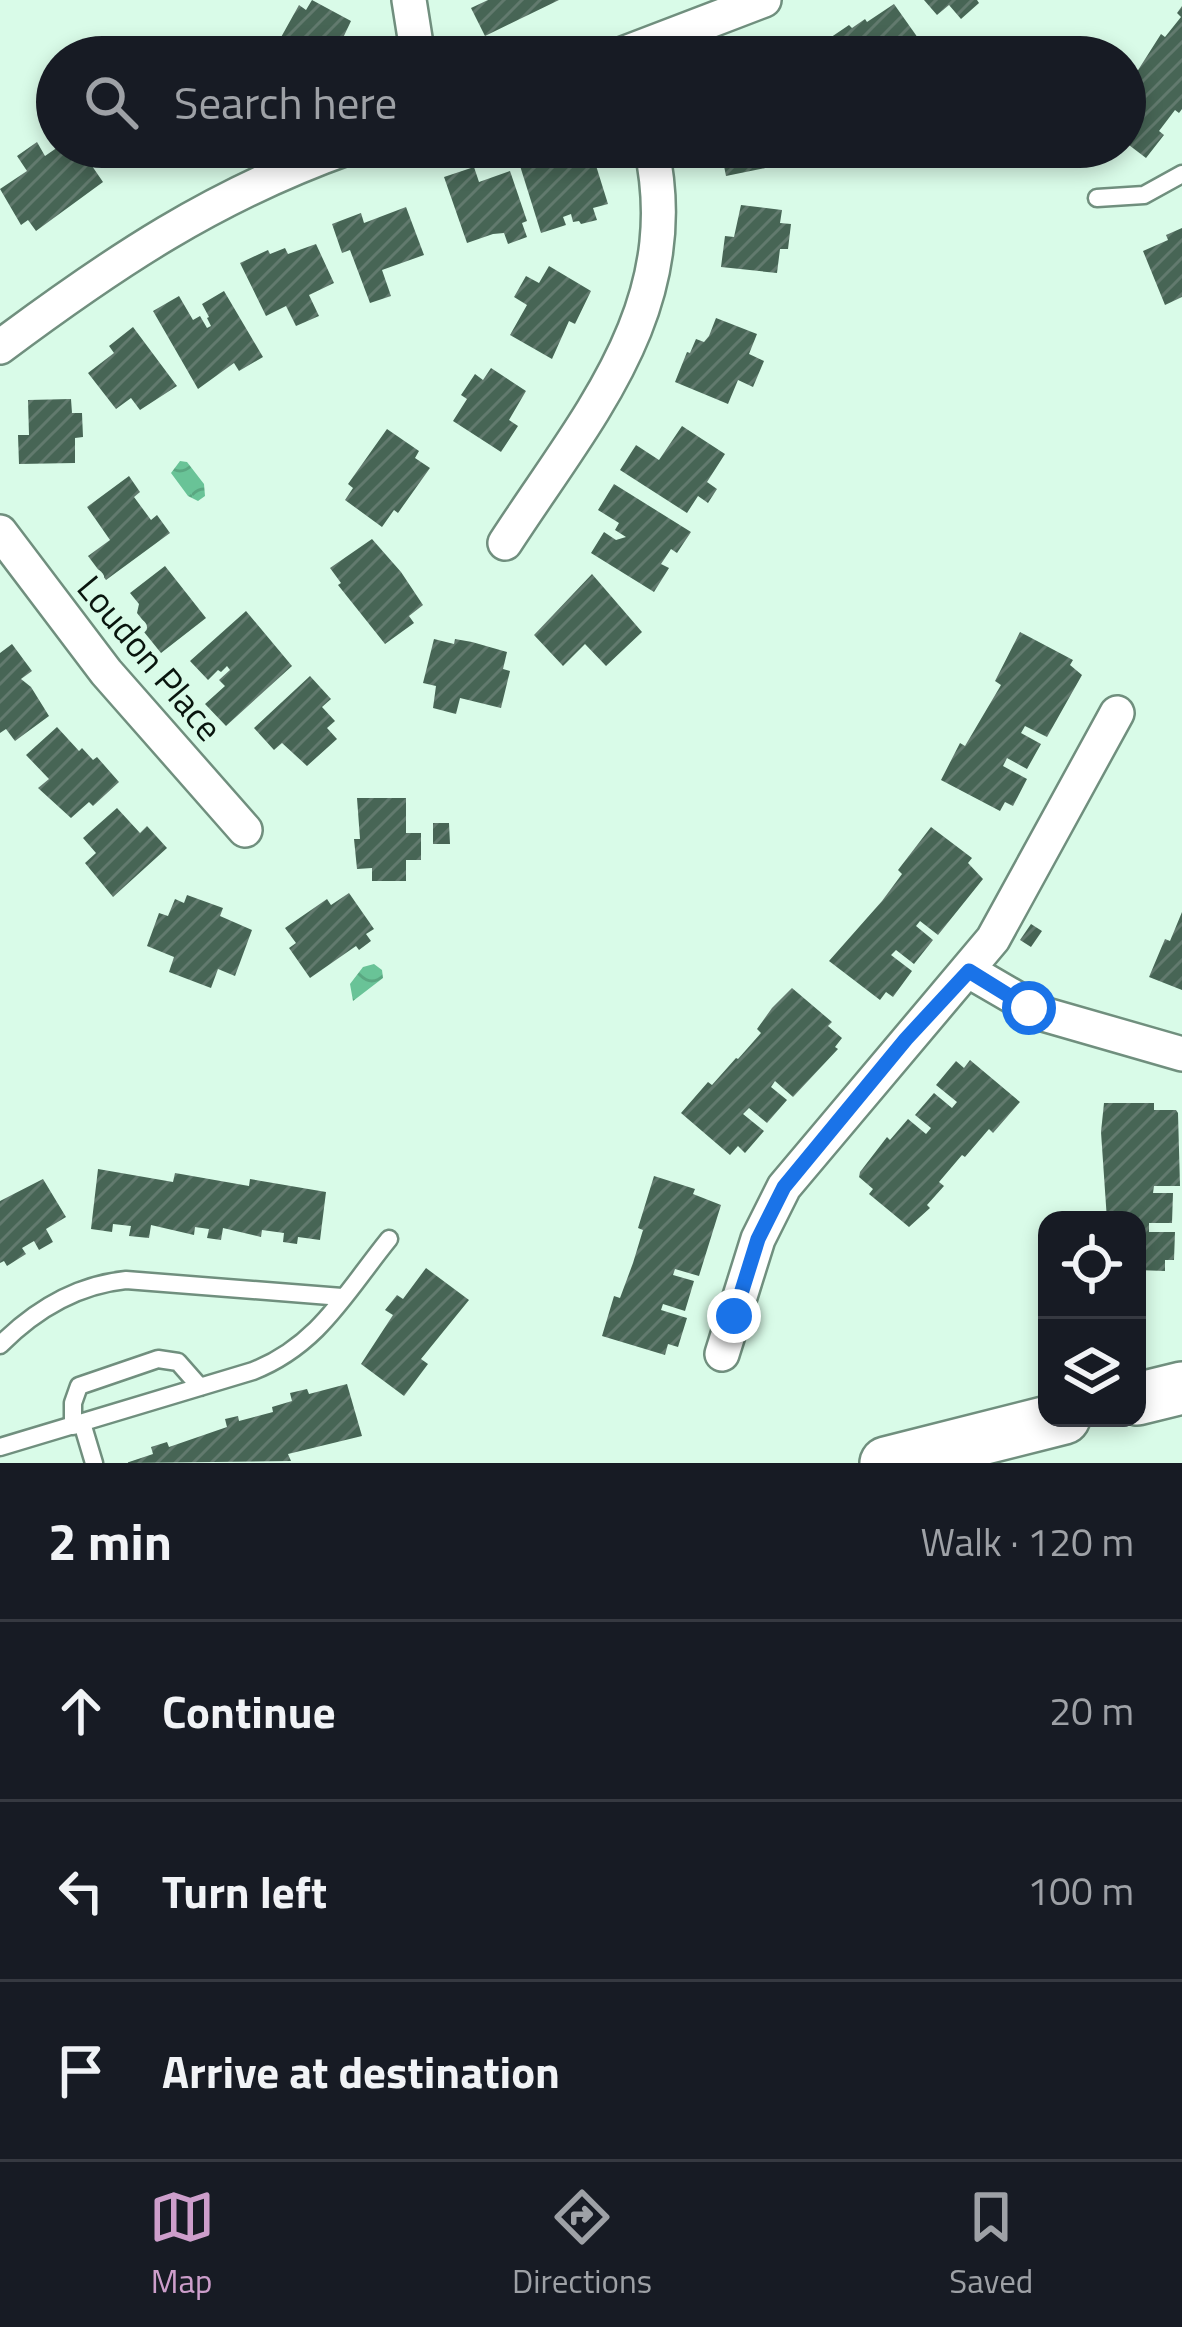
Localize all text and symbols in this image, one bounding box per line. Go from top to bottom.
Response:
search box [36,36,1146,168]
text: Search here [174,68,397,136]
icon: search [78,69,144,135]
street label: Loudon Place [64,563,236,753]
route start [1002,981,1056,1035]
map controls [1038,1211,1146,1427]
button: locate [1038,1211,1146,1319]
route end [707,1289,761,1343]
button: layers [1038,1319,1146,1427]
text: 2 min [48,1502,172,1580]
text: Walk · 120 m [920,1512,1134,1571]
text: Continue [162,1677,336,1745]
icon: ahead [48,1678,114,1744]
text: 20 m [1049,1681,1134,1740]
text: Turn left [162,1857,327,1925]
icon: left [48,1858,114,1924]
text: 100 m [1027,1861,1134,1920]
text: Arrive at destination [162,2037,560,2105]
icon: arrive [48,2038,114,2104]
tab: Map [149,2184,215,2306]
tab: Directions [512,2184,652,2306]
tab: Saved [949,2184,1033,2306]

